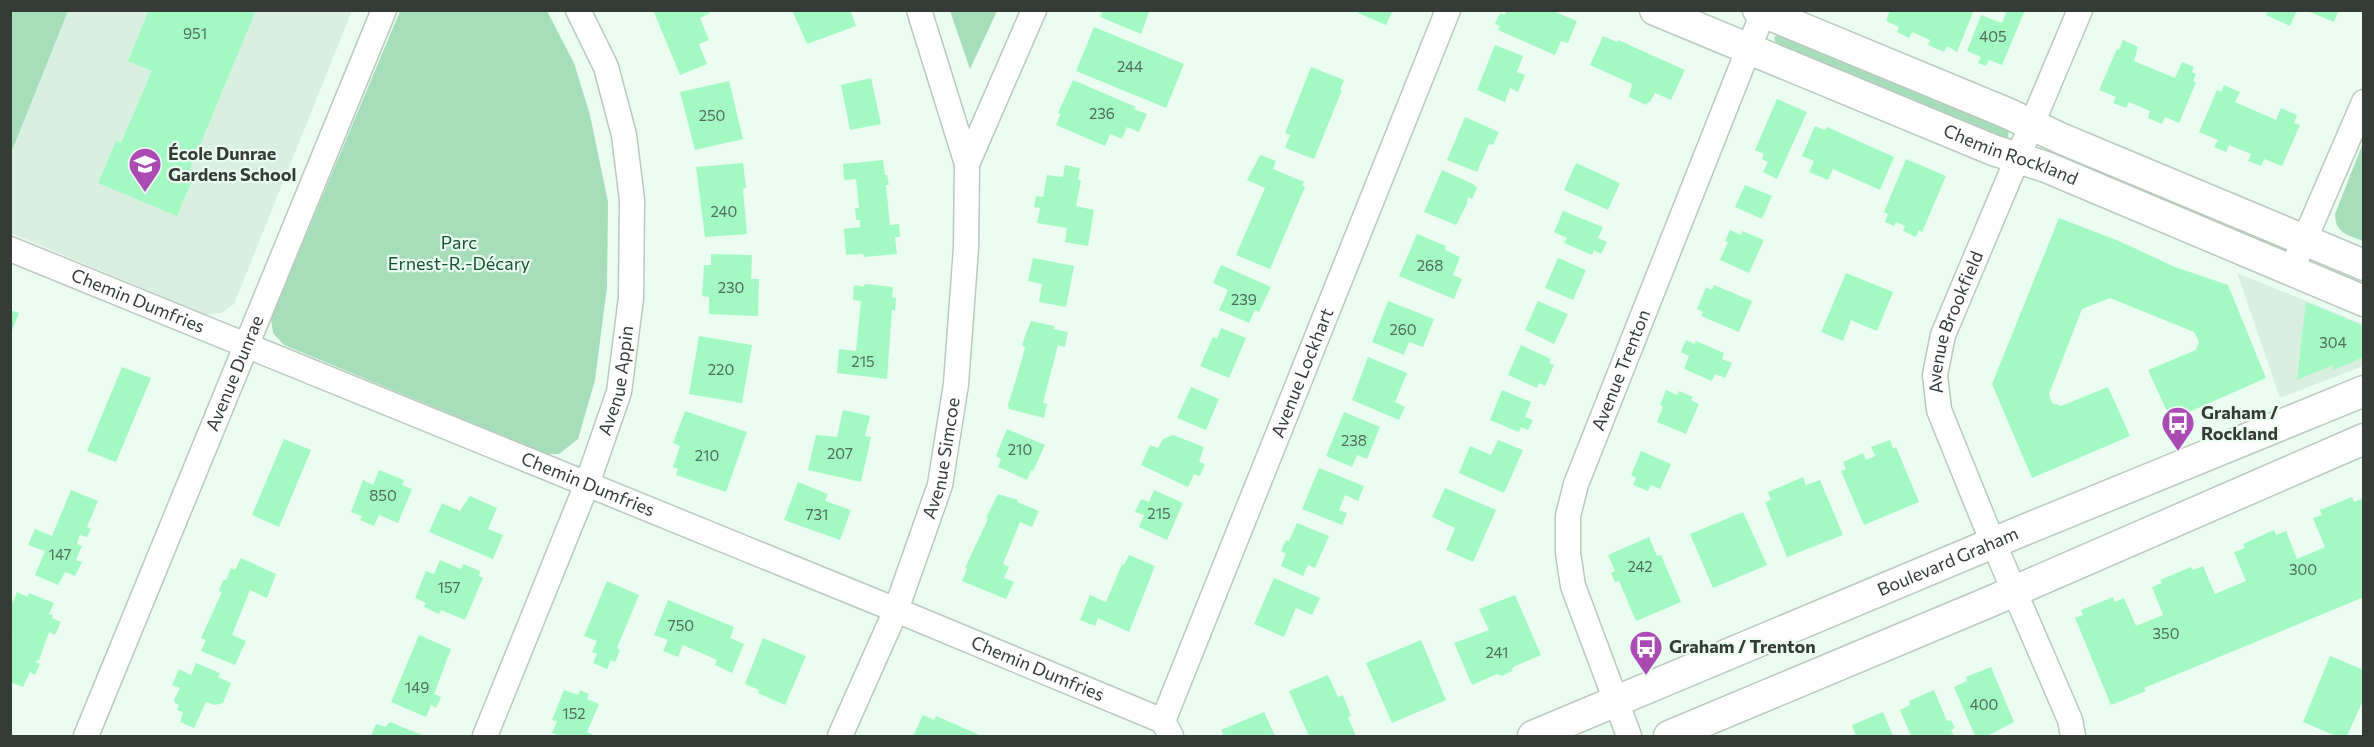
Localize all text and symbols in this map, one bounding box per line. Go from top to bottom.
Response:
house number: 951 [183,24,207,42]
house number: 405 [1979,27,2007,45]
house number: 244 [1117,57,1143,75]
house number: 236 [1089,104,1115,122]
house number: 250 [699,106,725,124]
street label: Chemin Rockland [1940,119,2082,189]
place label: École Dunrae Gardens School [168,142,296,185]
school or university icon: École Dunrae Gardens School [127,146,163,193]
house number: 240 [711,202,737,220]
park label: Parc Ernest-R.-Décary [388,231,530,274]
street label: Avenue Brookfield [1923,247,1987,395]
house number: 268 [1417,256,1443,274]
street label: Chemin Dumfries [68,263,208,337]
house number: 230 [718,278,744,296]
house number: 239 [1231,290,1257,308]
street label: Avenue Lockhart [1266,305,1337,441]
street label: Avenue Trenton [1586,306,1654,434]
street label: Avenue Dunrae [200,312,267,434]
house number: 260 [1389,320,1417,338]
street label: Avenue Appin [593,324,637,438]
house number: 304 [2319,333,2347,351]
house number: 215 [851,352,875,370]
house number: 220 [708,360,734,378]
street label: Avenue Simcoe [917,396,964,522]
place label: Graham / Rockland [2201,401,2278,444]
bus stop icon: Graham / Rockland [2160,405,2196,452]
house number: 238 [1341,431,1367,449]
house number: 210 [1008,440,1032,458]
house number: 207 [827,444,853,462]
house number: 210 [695,446,719,464]
street label: Chemin Dumfries [518,447,658,521]
house number: 850 [369,486,397,504]
house number: 215 [1147,504,1171,522]
house number: 731 [806,505,828,523]
street label: Boulevard Graham [1874,522,2021,600]
house number: 147 [48,545,72,563]
house number: 242 [1627,557,1653,575]
house number: 300 [2289,560,2317,578]
house number: 157 [438,578,461,596]
house number: 750 [668,616,694,634]
house number: 350 [2153,624,2179,642]
bus stop icon: Graham / Trenton [1628,629,1664,676]
street label: Chemin Dumfries [968,630,1108,705]
place label: Graham / Trenton [1669,635,1816,657]
house number: 241 [1485,643,1509,661]
house number: 149 [405,678,429,696]
house number: 400 [1970,695,1998,713]
house number: 152 [562,704,586,722]

